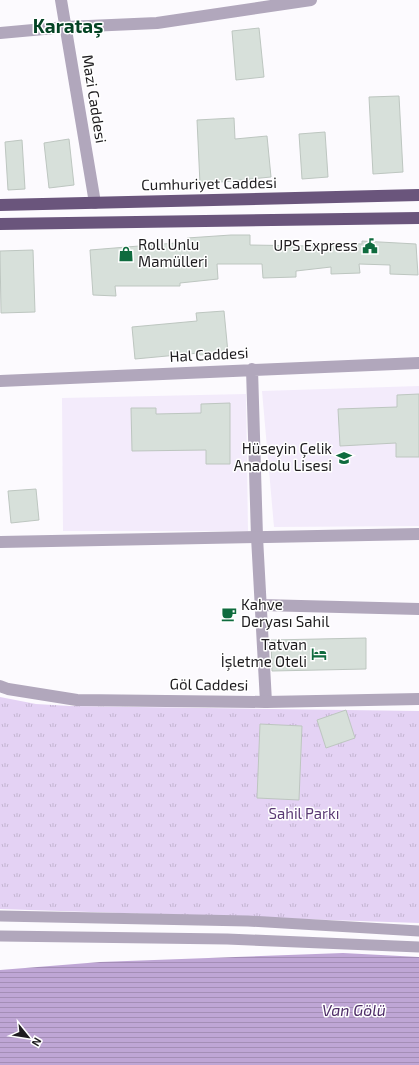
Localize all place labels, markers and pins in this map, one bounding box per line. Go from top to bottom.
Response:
place label: Roll Unlu Mamülleri [138,235,208,270]
place label: UPS Express [273,236,358,254]
public building icon: UPS Express [361,237,379,255]
shop icon: Roll Unlu Mamülleri [117,245,135,263]
place label: Hüseyin Çelik Anadolu Lisesi [234,439,332,474]
school or university icon: Hüseyin Çelik Anadolu Lisesi [335,449,353,467]
place label: Kahve Deryası Sahil [241,595,330,630]
cafe icon: Kahve Deryası Sahil [220,605,238,623]
place label: Tatvan İşletme Oteli [221,635,307,671]
hotel icon: Tatvan İşletme Oteli [310,645,328,663]

